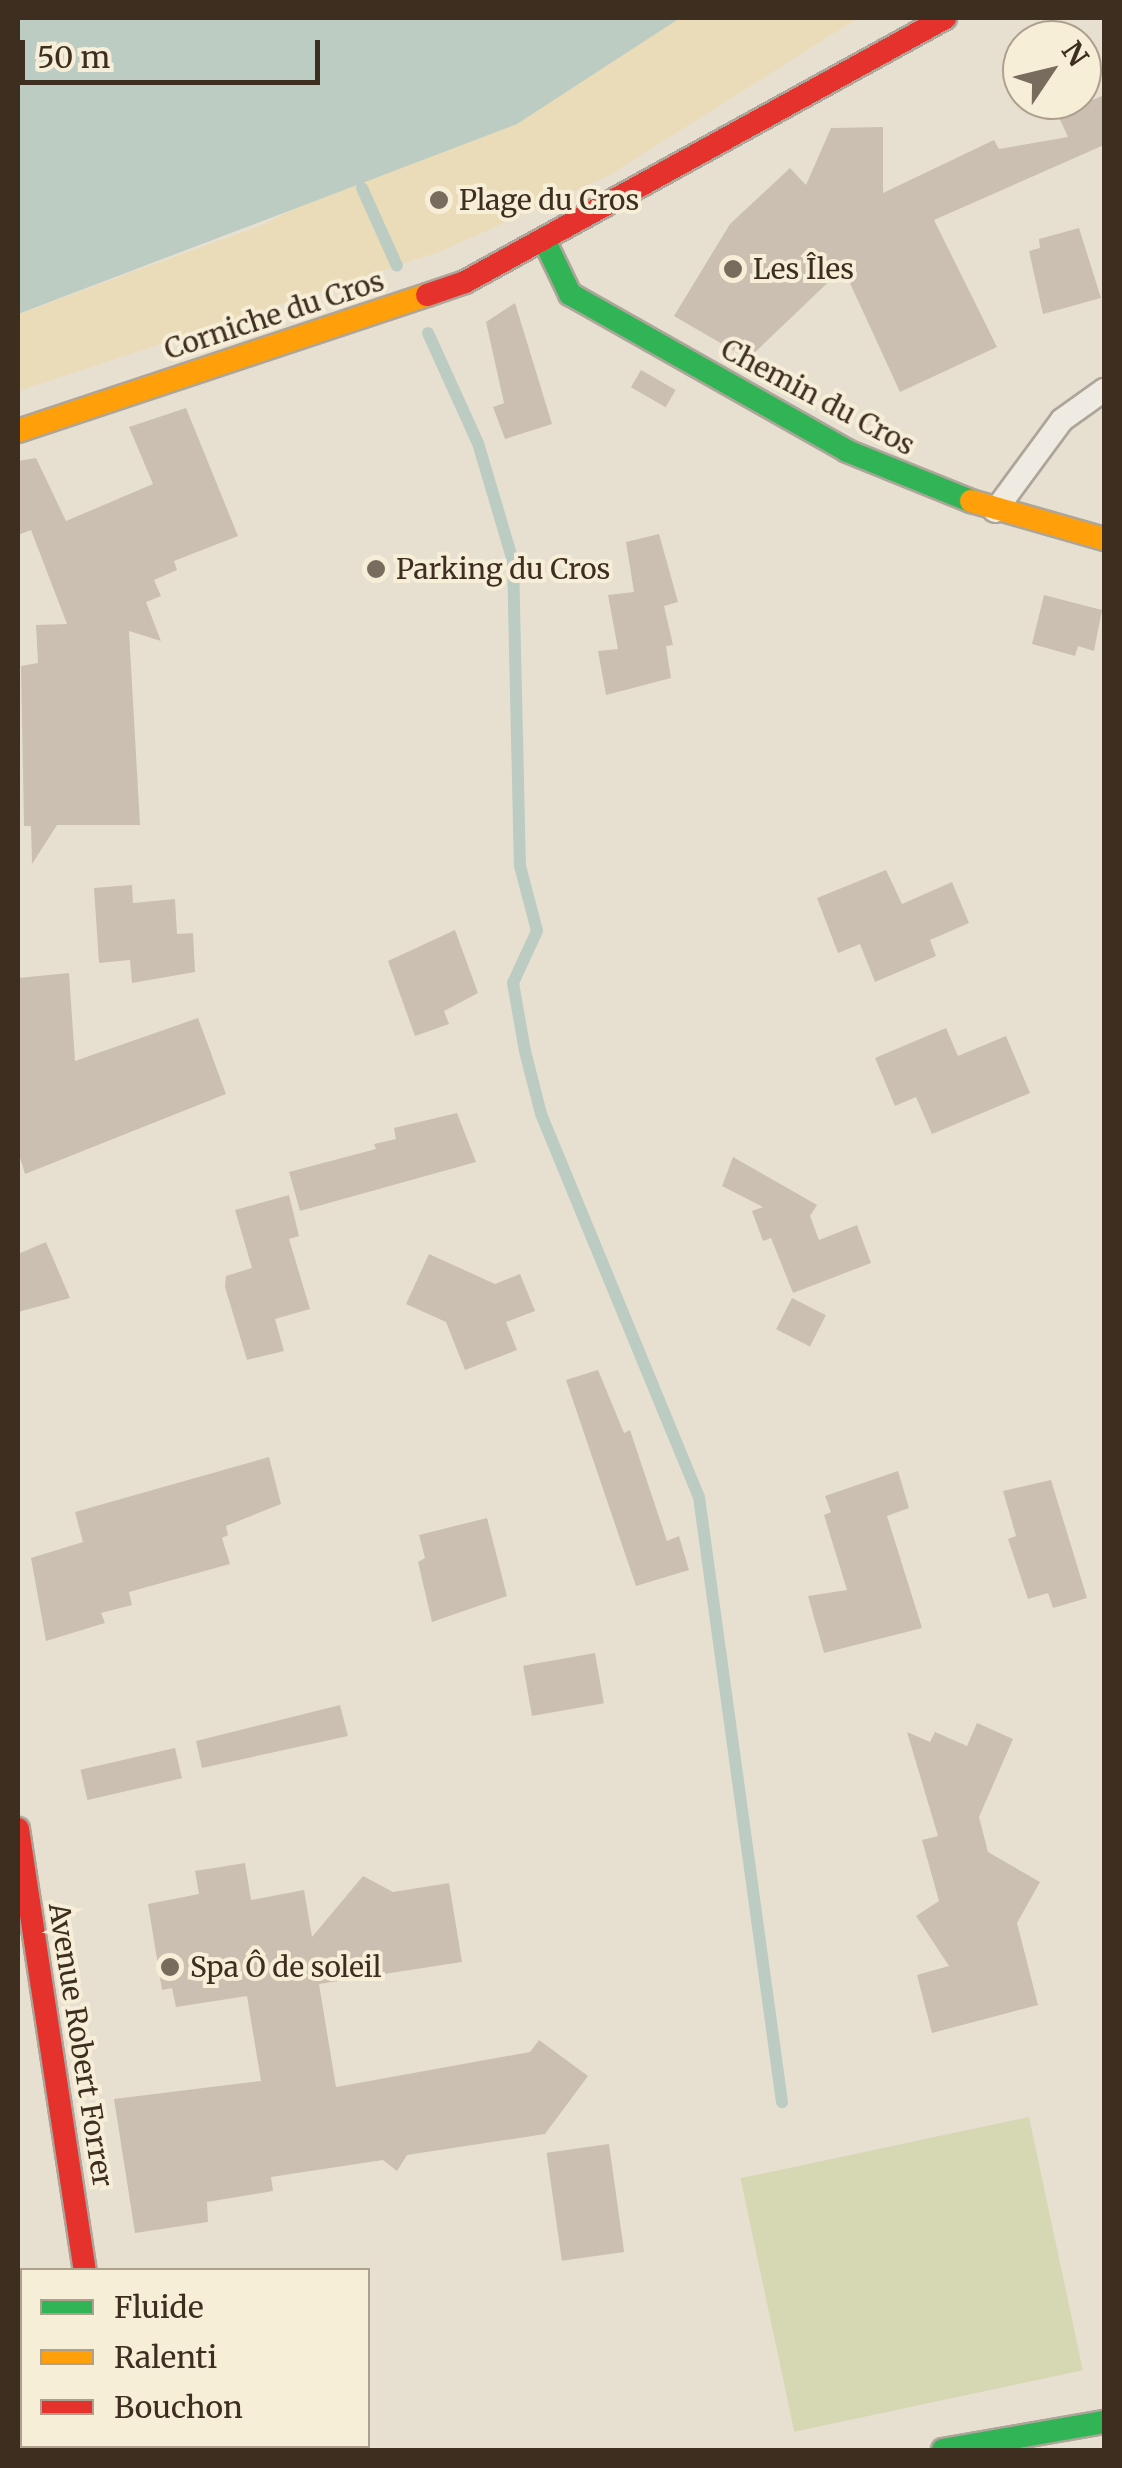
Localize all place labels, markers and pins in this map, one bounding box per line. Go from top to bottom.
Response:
place label: Plage du Cros [459,183,639,217]
marker: Plage du Cros [428,189,450,211]
place label: Les Îles [753,252,854,286]
marker: Les Îles [722,258,744,280]
place label: Parking du Cros [396,552,610,586]
marker: Parking du Cros [365,558,387,580]
place label: Spa Ô de soleil [190,1950,382,1984]
marker: Spa Ô de soleil [159,1956,181,1978]

